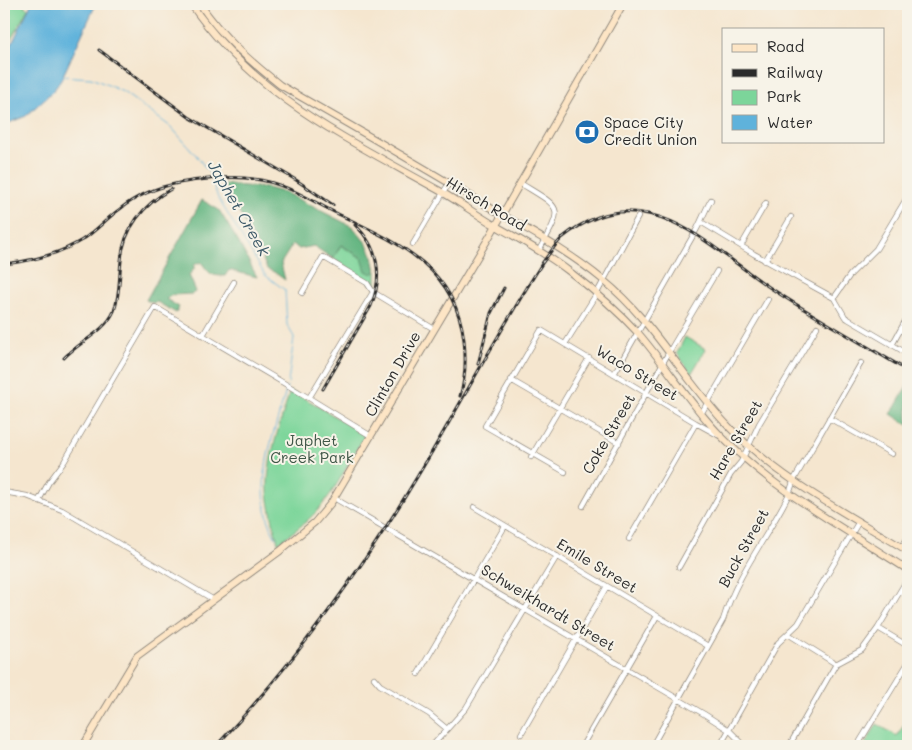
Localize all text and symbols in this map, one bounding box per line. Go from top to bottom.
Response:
legend [722,28,884,142]
text: Road [767,36,804,56]
text: Railway [767,62,823,82]
text: Park [767,86,801,106]
place label: Space City Credit Union [604,112,697,149]
text: Water [767,112,813,132]
bank icon: Space City Credit Union [574,119,600,145]
water label: Japhet Creek [203,156,276,260]
street label: Hirsch Road [443,172,530,235]
street label: Clinton Drive [360,327,425,420]
street label: Waco Street [593,340,682,405]
street label: Coke Street [577,390,639,477]
street label: Hare Street [704,396,766,483]
park label: Japhet Creek Park [270,430,354,467]
street label: Buck Street [713,505,773,590]
street label: Emile Street [553,533,642,597]
street label: Schweikhardt Street [478,559,619,655]

